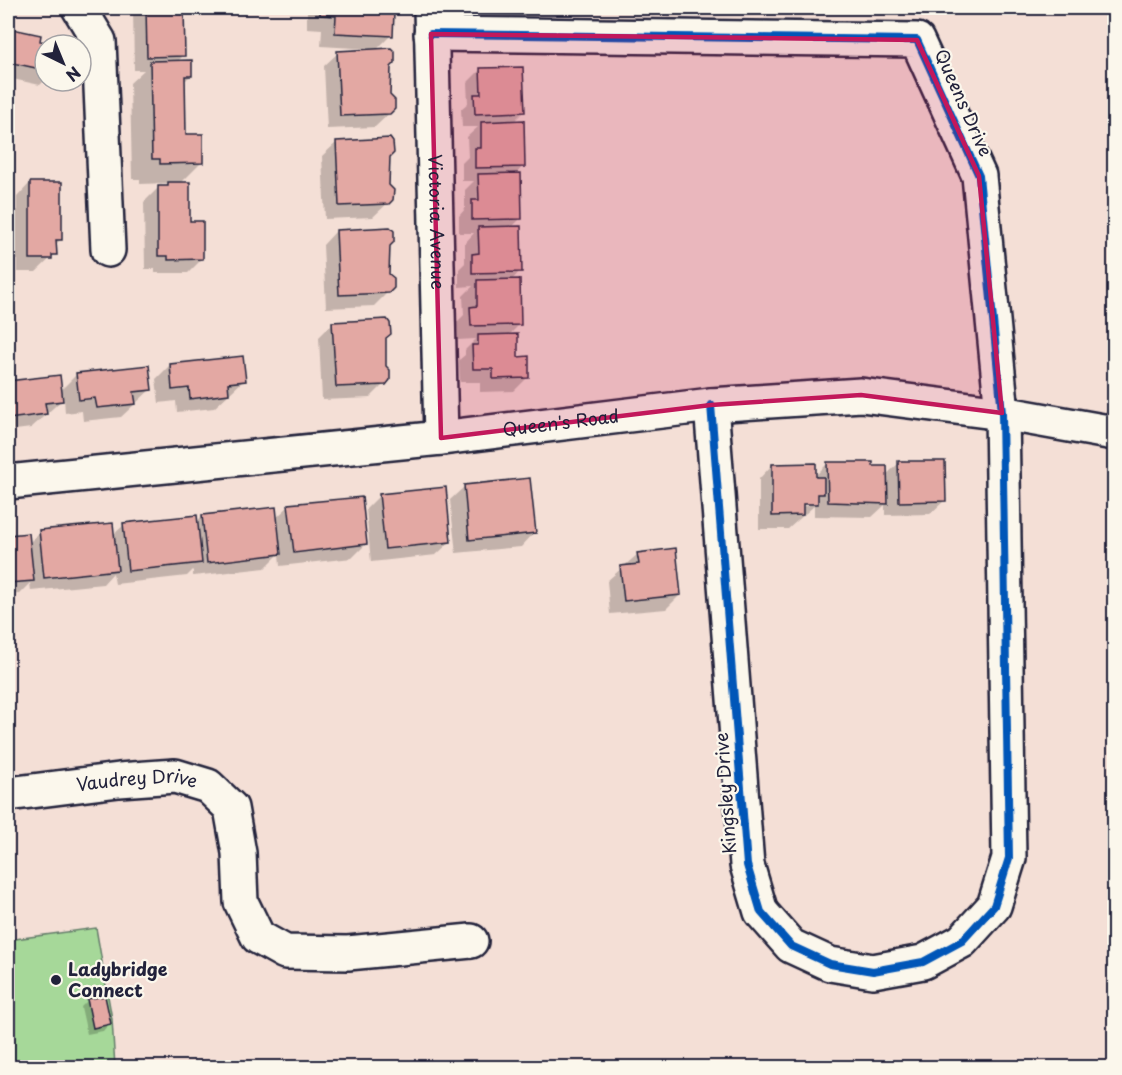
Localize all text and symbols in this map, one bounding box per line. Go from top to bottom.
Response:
north arrow [33,33,93,93]
street label: Queens Drive [929,44,1000,160]
text: N [61,62,87,88]
street label: Victoria Avenue [422,154,453,290]
street label: Queen's Road [501,401,621,442]
street label: Kingsley Drive [707,732,742,855]
street label: Vaudrey Drive [75,761,201,797]
place label: Ladybridge Connect [68,955,168,1003]
marker: Ladybridge Connect [49,973,63,987]

